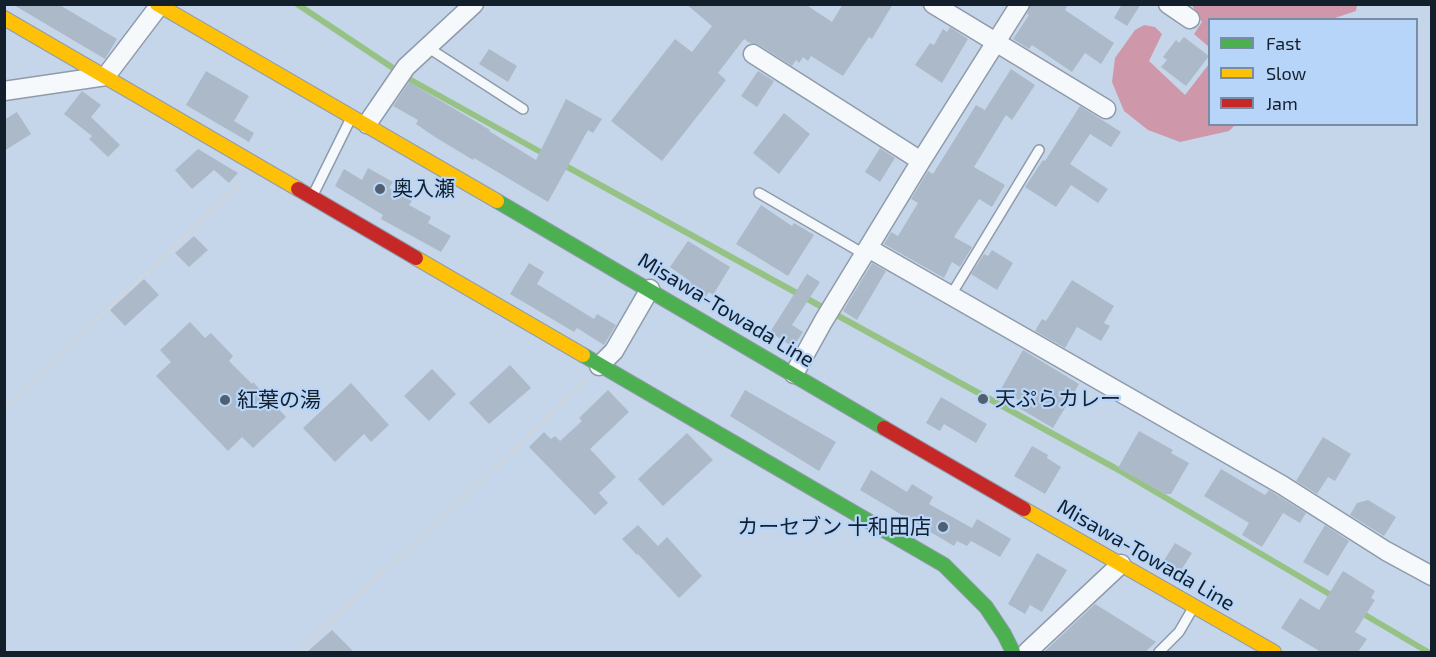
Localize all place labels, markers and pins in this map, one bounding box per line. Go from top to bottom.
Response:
place label: 奥入瀬 [392,176,455,202]
marker: 奥入瀬 [373,182,387,196]
place label: 天ぷらカレー [995,386,1121,412]
place label: 紅葉の湯 [237,387,321,413]
marker: 天ぷらカレー [976,392,990,406]
marker: 紅葉の湯 [218,393,232,407]
place label: カーセブン 十和田店 [737,514,931,540]
marker: カーセブン 十和田店 [936,520,950,534]

